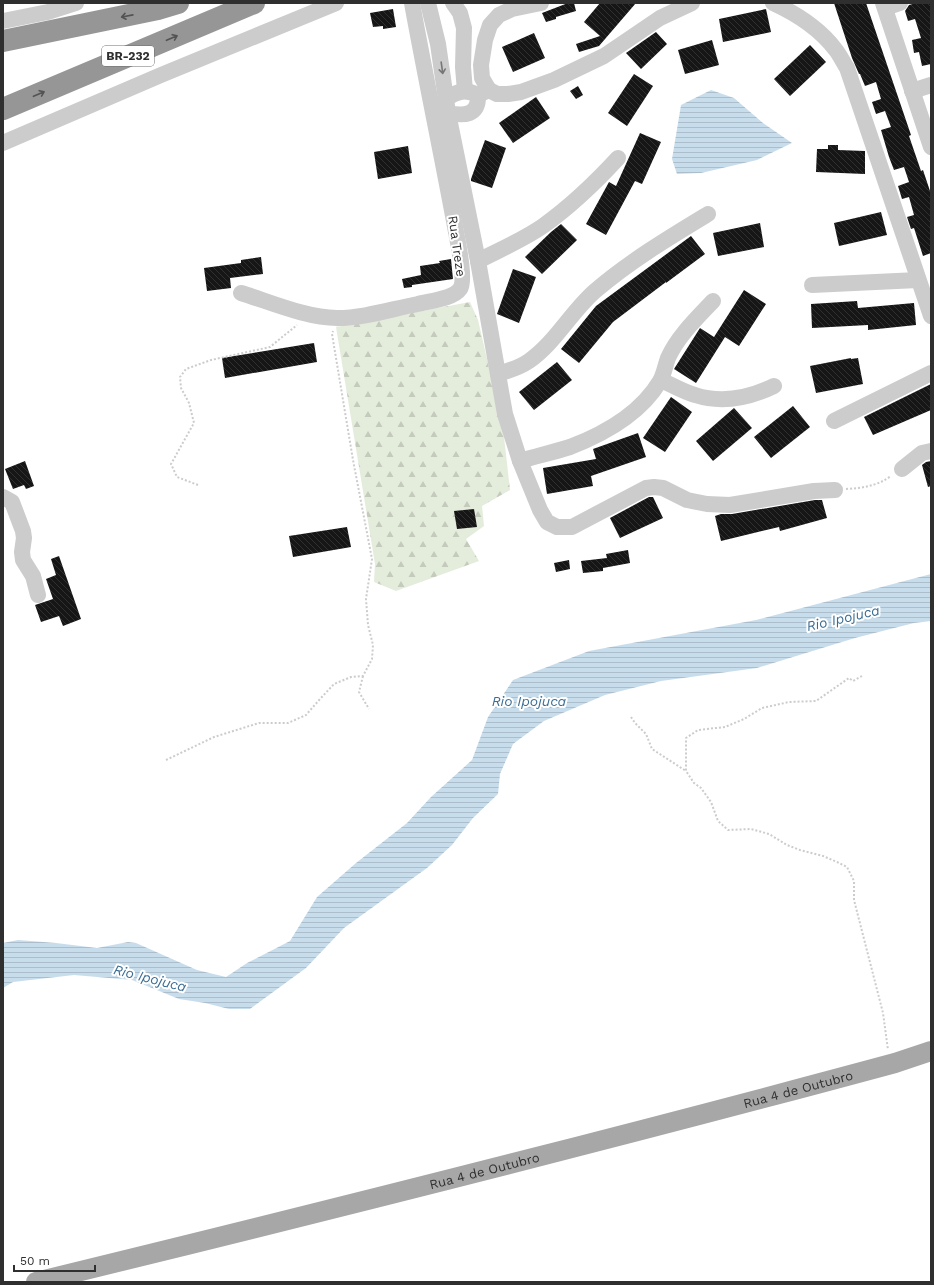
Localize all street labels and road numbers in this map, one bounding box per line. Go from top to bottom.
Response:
road number: BR-232 [102,46,154,66]
street label: Rua Treze [445,214,469,278]
street label: Rua 4 de Outubro [741,1067,855,1111]
street label: Rua 4 de Outubro [428,1149,541,1192]

